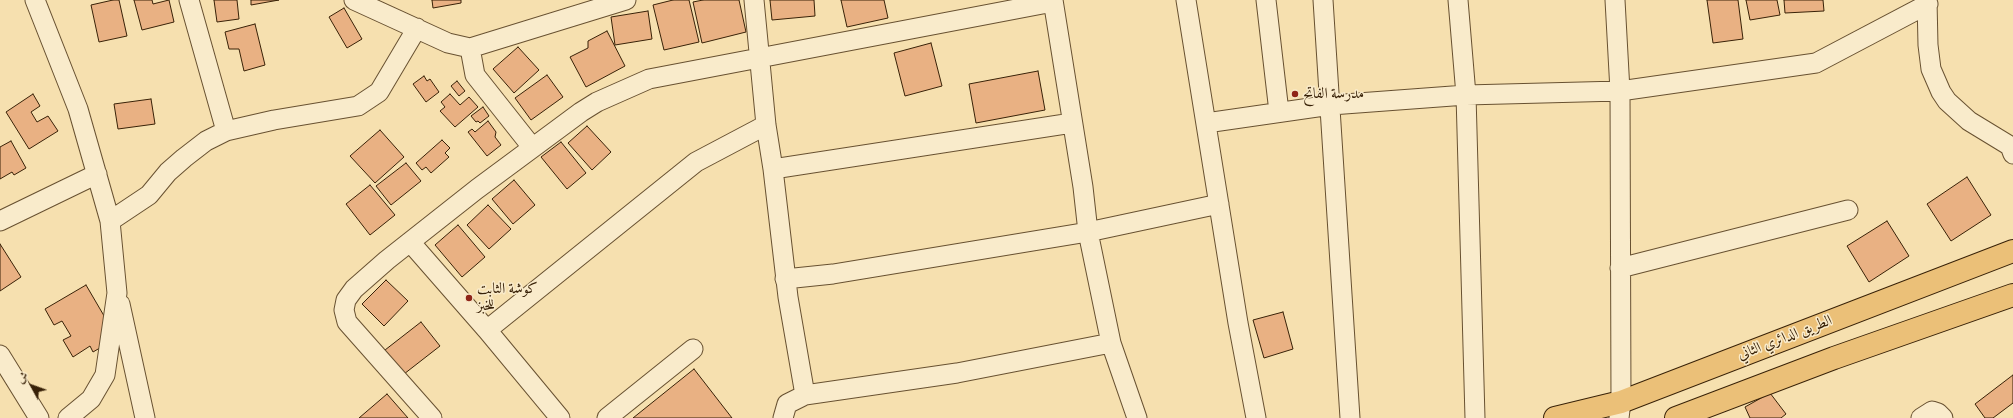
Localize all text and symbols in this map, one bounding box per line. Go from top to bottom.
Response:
place label: مدرسة الفاتح [1303,85,1364,103]
marker: مدرسة الفاتح [1290,89,1300,99]
place label: كوشة الثابت للخبز [477,280,538,315]
marker: كوشة الثابت للخبز [464,293,474,303]
street label: الطريق الدائري الثاني [1735,312,1835,364]
north arrow [12,366,52,406]
text: ش [14,369,31,386]

